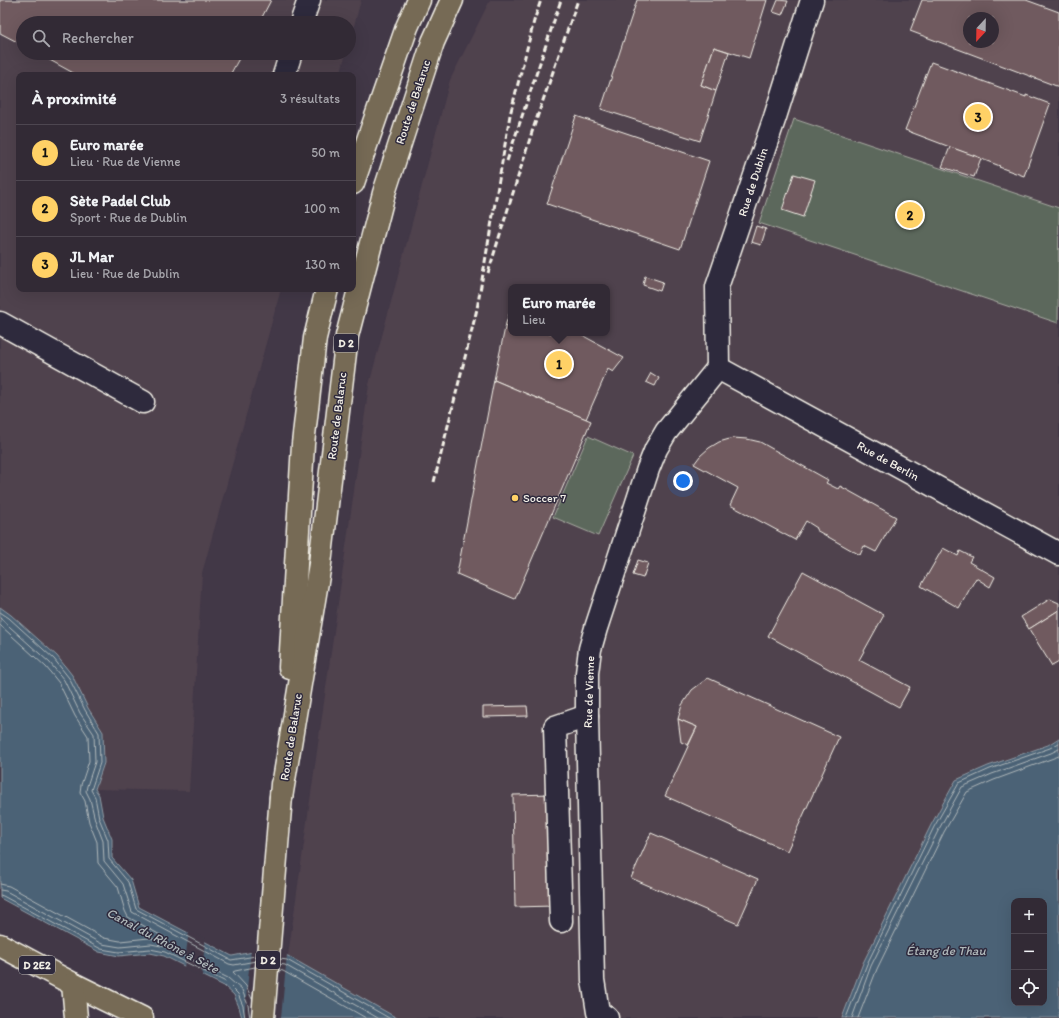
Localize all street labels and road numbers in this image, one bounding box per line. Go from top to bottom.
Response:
street label: Route de Balaruc [393,58,433,146]
street label: Rue de Dublin [735,146,771,218]
road number: D 2 [334,334,358,352]
street label: Route de Balaruc [325,371,349,460]
street label: Rue de Berlin [855,438,922,484]
street label: Rue de Vienne [581,655,597,728]
street label: Route de Balaruc [277,692,305,781]
road number: D 2 [256,951,280,969]
road number: D 2E2 [19,956,55,974]

